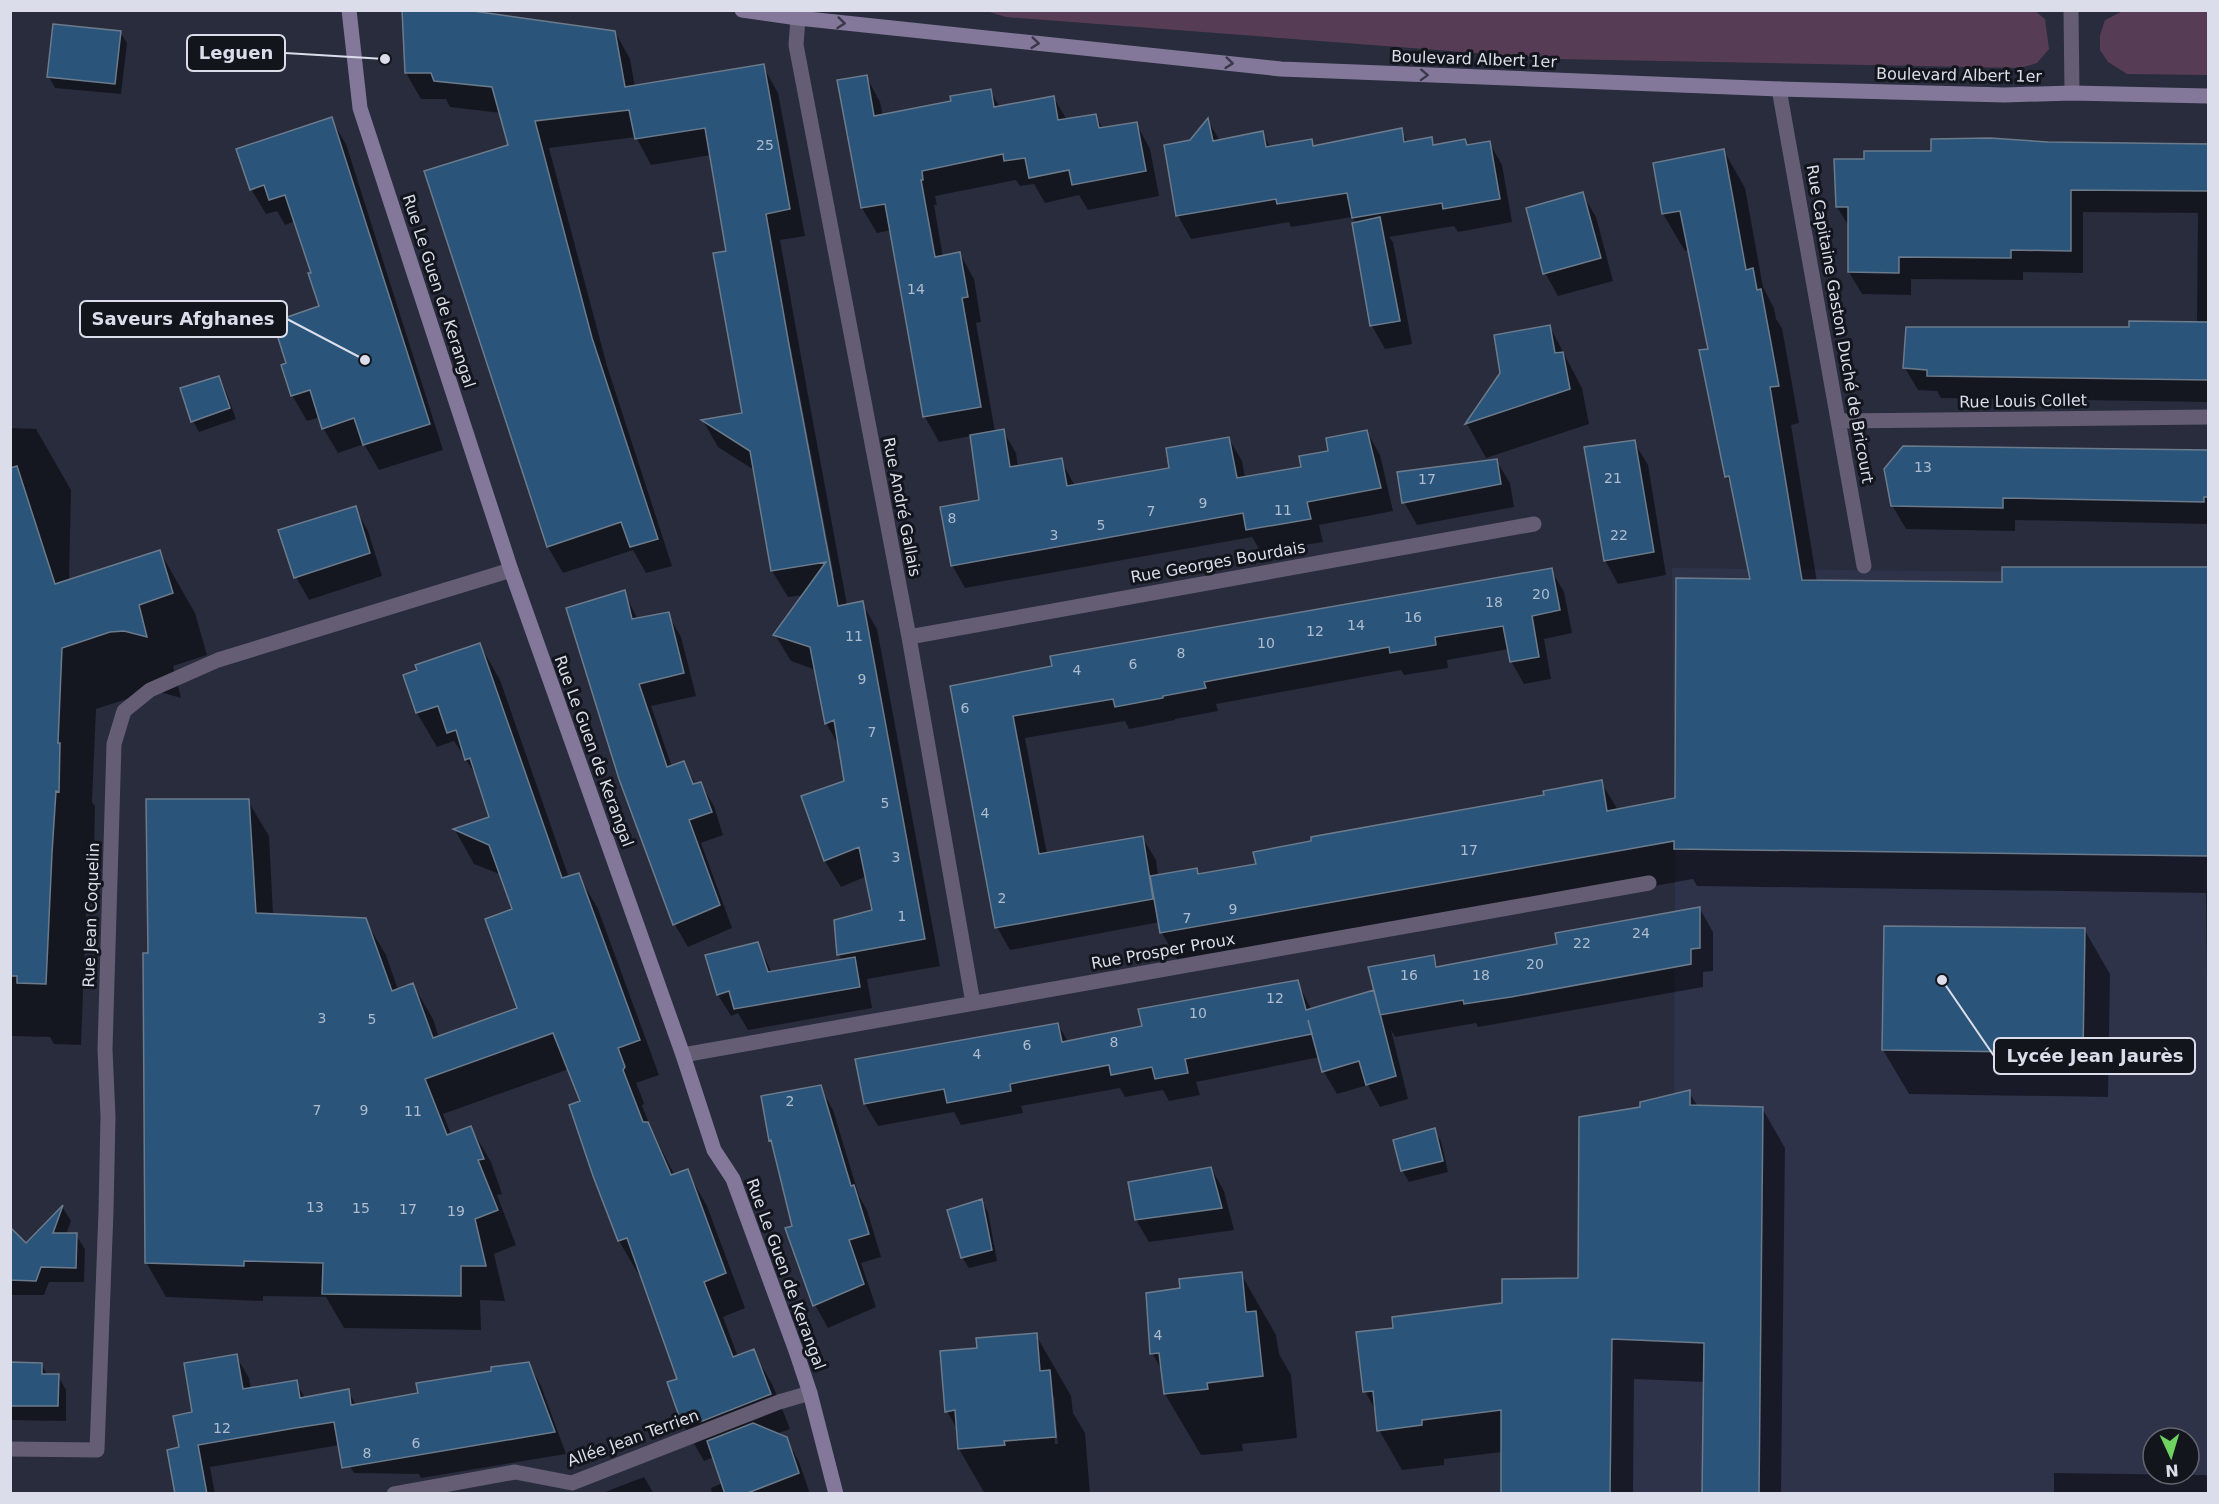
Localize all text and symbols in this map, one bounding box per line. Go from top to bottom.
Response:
one-way arrow [837,16,846,29]
callout: Leguen [187,35,285,71]
one-way arrow [1031,36,1040,49]
text: Leguen [199,42,273,63]
street label: Boulevard Albert 1er [1391,47,1558,71]
one-way arrow [1225,57,1234,69]
street label: Boulevard Albert 1er [1876,64,2043,86]
one-way arrow [1419,68,1428,81]
house number: 25 [756,137,774,153]
street label: Rue Capitaine Gaston Duché de Bricourt [1803,163,1877,485]
street label: Rue Le Guen de Kerangal [399,192,479,390]
house number: 14 [907,281,925,297]
callout: Saveurs Afghanes [80,301,287,337]
text: Saveurs Afghanes [91,308,275,329]
street label: Rue Louis Collet [1959,390,2087,412]
street label: Rue André Gallais [879,436,925,578]
house number: 13 [1914,459,1932,475]
house number: 21 [1604,470,1622,486]
house number: 17 [1418,471,1436,487]
house number: 9 [1199,495,1207,511]
house number: 11 [1274,502,1292,518]
house number: 7 [1147,503,1155,519]
house number: 8 [948,510,956,526]
house number: 5 [1097,517,1105,533]
house number: 3 [1050,527,1058,543]
house number: 22 [1610,527,1628,543]
street label: Rue Georges Bourdais [1129,537,1307,587]
house number: 20 [1532,586,1550,602]
house number: 18 [1485,594,1503,610]
house number: 16 [1404,609,1422,625]
house number: 14 [1347,617,1365,633]
house number: 12 [1306,623,1324,639]
house number: 11 [845,628,863,644]
house number: 10 [1257,635,1275,651]
house number: 8 [1177,645,1185,661]
street label: Rue Le Guen de Kerangal [550,653,638,849]
house number: 6 [1129,656,1138,672]
house number: 4 [1073,662,1082,678]
house number: 9 [858,671,866,687]
house number: 6 [961,700,970,716]
house number: 7 [868,724,876,740]
house number: 5 [881,795,889,811]
house number: 4 [981,805,990,821]
street label: Rue Jean Coquelin [79,842,103,988]
house number: 17 [1460,842,1478,858]
house number: 3 [892,849,900,865]
house number: 2 [998,890,1006,906]
house number: 9 [1229,901,1237,917]
house number: 1 [898,908,906,924]
house number: 7 [1183,910,1191,926]
house number: 24 [1632,925,1650,941]
street label: Rue Prosper Proux [1090,929,1236,973]
house number: 22 [1573,935,1591,951]
house number: 20 [1526,956,1544,972]
house number: 16 [1400,967,1418,983]
house number: 18 [1472,967,1490,983]
house number: 12 [1266,990,1284,1006]
house number: 10 [1189,1005,1207,1021]
house number: 3 [318,1010,326,1026]
house number: 5 [368,1011,376,1027]
house number: 8 [1110,1034,1118,1050]
house number: 6 [1023,1037,1032,1053]
callout: Lycée Jean Jaurès [1994,1038,2195,1074]
text: Lycée Jean Jaurès [2007,1045,2183,1066]
house number: 4 [973,1046,982,1062]
house number: 2 [786,1093,794,1109]
house number: 7 [313,1102,321,1118]
house number: 9 [360,1102,368,1118]
house number: 11 [404,1103,422,1119]
street label: Rue Le Guen de Kerangal [742,1176,830,1372]
house number: 13 [306,1199,324,1215]
house number: 15 [352,1200,370,1216]
house number: 17 [399,1201,417,1217]
house number: 19 [447,1203,465,1219]
house number: 4 [1154,1327,1163,1343]
street label: Allée Jean Terrien [565,1405,701,1471]
house number: 12 [213,1420,231,1436]
north arrow [2141,1426,2201,1486]
house number: 6 [412,1435,421,1451]
house number: 8 [363,1445,371,1461]
text: N [2165,1461,2179,1480]

